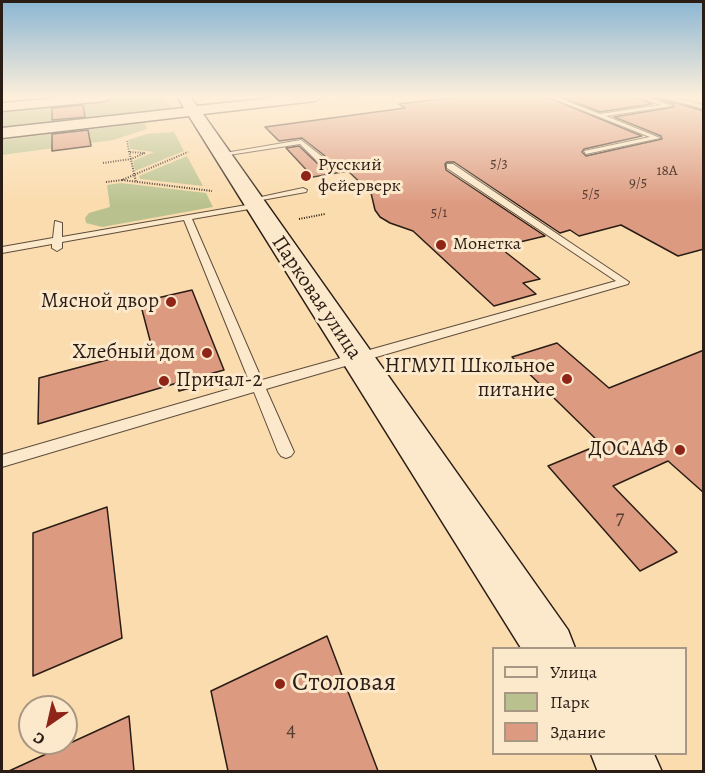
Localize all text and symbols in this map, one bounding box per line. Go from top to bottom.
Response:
place label: Русский фейерверк [318,155,401,198]
house number: 5/3 [490,155,508,173]
house number: 18А [656,162,678,180]
marker: Русский фейерверк [299,169,313,183]
house number: 9/5 [629,174,647,192]
house number: 5/5 [582,185,600,203]
house number: 5/1 [431,204,447,222]
street label: Парковая улица [265,231,367,365]
place label: Монетка [453,234,521,256]
marker: Монетка [434,238,448,252]
place label: Мясной двор [41,289,159,315]
marker: Мясной двор [164,295,178,309]
place label: Хлебный дом [72,340,195,366]
marker: Хлебный дом [200,346,214,360]
place label: НГМУП Школьное питание [385,354,555,404]
place label: Причал-2 [176,368,262,394]
marker: НГМУП Школьное питание [560,372,574,386]
marker: Причал-2 [157,374,171,388]
place label: ДОСААФ [588,437,668,463]
marker: ДОСААФ [673,443,687,457]
house number: 7 [616,506,624,532]
legend [492,647,687,755]
text: Улица [550,660,597,684]
place label: Столовая [292,668,396,700]
marker: Столовая [273,677,287,691]
text: Парк [550,690,590,714]
north arrow [18,695,78,755]
house number: 4 [286,718,296,744]
text: Здание [550,720,606,744]
text: С [29,726,49,750]

